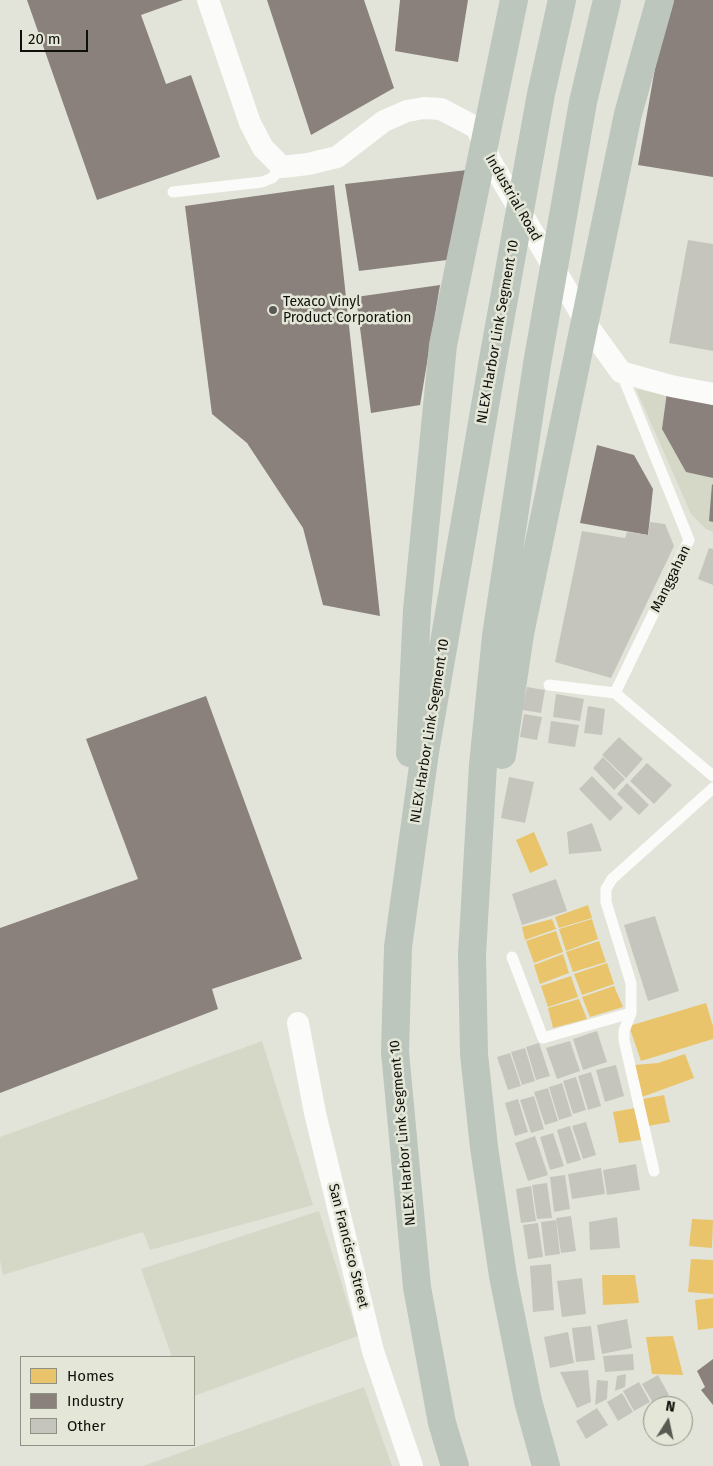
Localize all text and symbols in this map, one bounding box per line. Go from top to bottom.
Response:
scale bar [22,20,90,52]
text: 20 m [28,30,61,48]
street label: Industrial Road [481,152,545,244]
street label: NLEX Harbor Link Segment 10 [474,239,522,425]
place label: Texaco Vinyl Product Corporation [283,294,412,326]
marker: Texaco Vinyl Product Corporation [267,304,279,316]
street label: Manggahan [648,543,694,615]
street label: NLEX Harbor Link Segment 10 [407,638,453,824]
street label: NLEX Harbor Link Segment 10 [387,1039,419,1227]
street label: San Francisco Street [324,1182,372,1310]
legend [20,1356,195,1446]
text: Homes [67,1367,114,1385]
text: Industry [67,1392,124,1410]
north arrow [643,1396,693,1446]
text: N [664,1398,677,1416]
text: Other [67,1417,106,1435]

